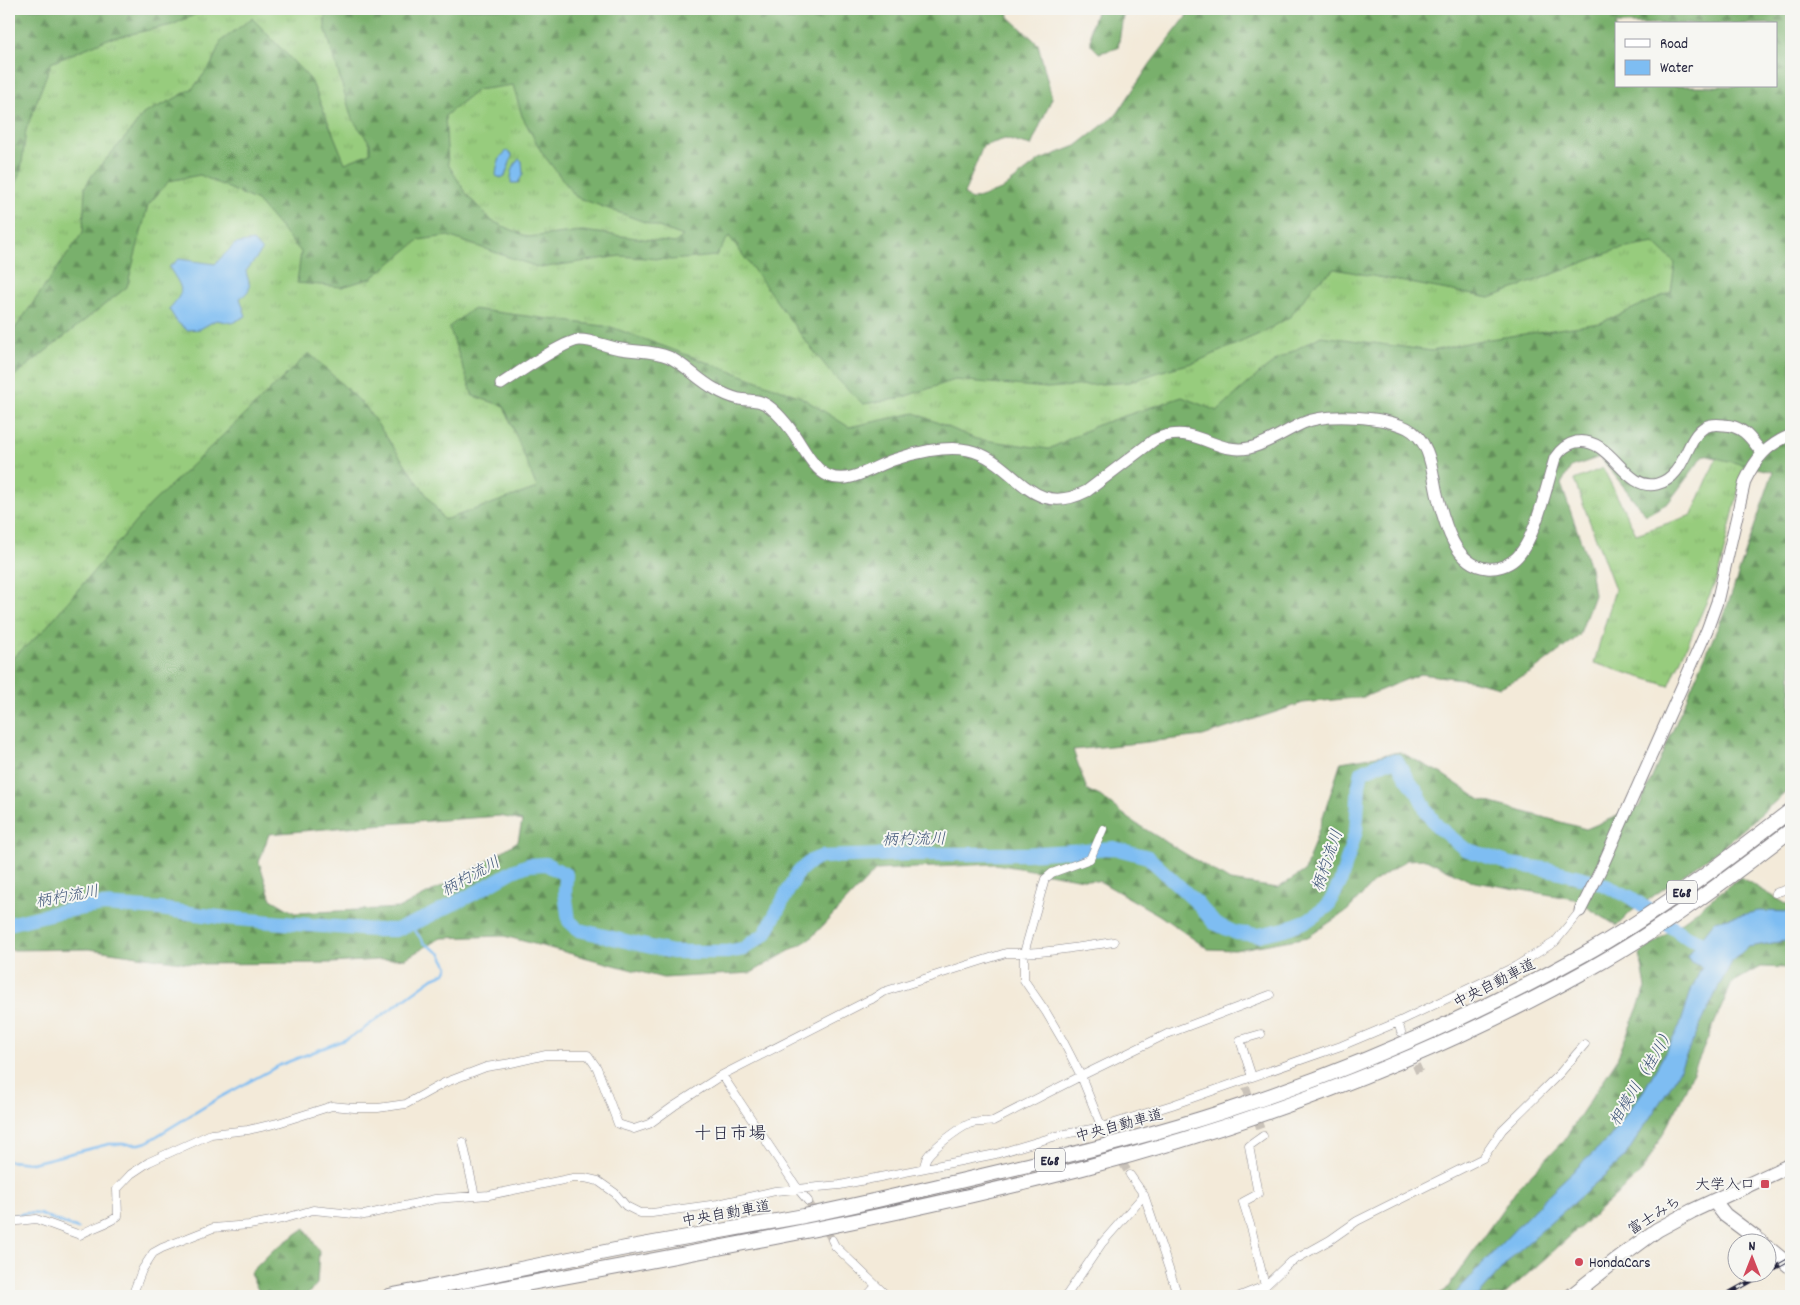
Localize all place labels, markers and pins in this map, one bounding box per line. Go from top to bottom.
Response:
place label: 大学入口 [1695,1175,1755,1197]
marker: 大学入口 [1759,1178,1771,1190]
place label: HondaCars [1589,1253,1651,1275]
marker: HondaCars [1573,1256,1585,1268]

